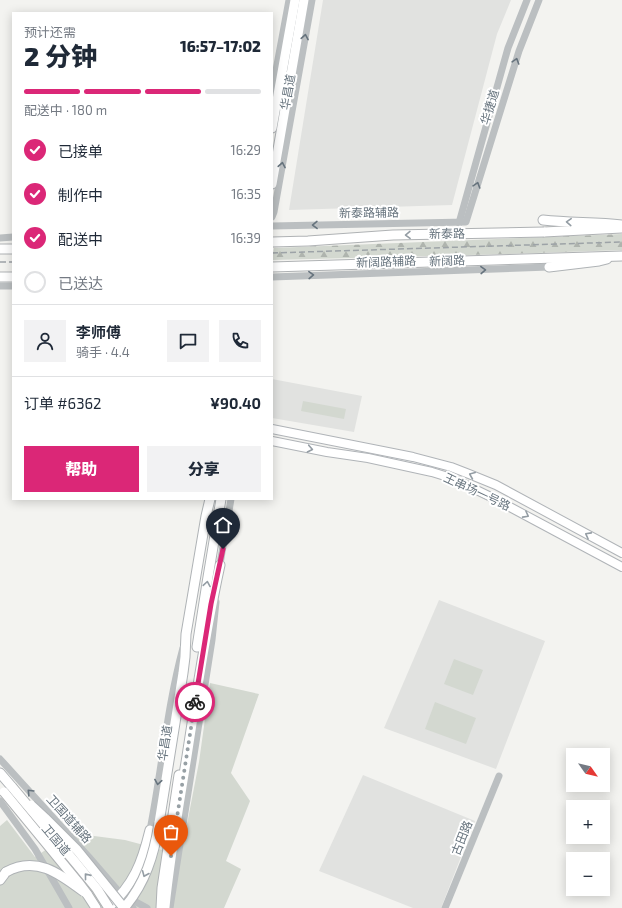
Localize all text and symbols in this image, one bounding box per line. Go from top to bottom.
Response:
text: 预计还需 [24,24,76,40]
one-way arrow [300,34,309,41]
text: 16:57–17:02 [180,37,261,55]
text: 2 分钟 [24,40,97,71]
one-way arrow [511,58,520,65]
street label: 华昌道 [277,73,297,111]
street label: 华捷道 [477,87,501,126]
text: 配送中 · 180 m [24,102,107,118]
icon: check [24,139,46,161]
text: 已接单 [58,142,103,160]
text: 16:29 [231,142,261,158]
one-way arrow [278,162,286,169]
one-way arrow [472,182,481,189]
icon: check [24,183,46,205]
text: 制作中 [58,186,103,204]
text: 16:35 [231,186,261,202]
street label: 新泰路辅路 [339,204,399,220]
one-way arrow [566,218,572,227]
one-way arrow [312,221,318,229]
street label: 新泰路 [429,226,465,240]
icon: check [24,227,46,249]
text: 配送中 [58,230,103,248]
text: 16:39 [231,230,261,246]
one-way arrow [405,231,411,239]
street label: 新阔路 [429,252,465,268]
street label: 新阔路辅路 [356,253,416,269]
one-way arrow [480,265,486,274]
one-way arrow [308,271,314,280]
text: 已送达 [58,274,103,292]
button: person [24,320,66,362]
button: chat [167,320,209,362]
button: phone [219,320,261,362]
text: 李师傅 [76,323,121,341]
text: 骑手 · 4.4 [76,344,130,360]
text: 订单 #6362 [24,394,102,412]
text: ¥90.40 [210,394,261,412]
one-way arrow [307,444,313,452]
button: 帮助 [24,446,139,492]
button: 分享 [147,446,261,492]
street label: 王串场一号路 [442,470,513,513]
one-way arrow [469,472,476,480]
pin [206,508,240,549]
one-way arrow [522,511,529,518]
icon: home [212,514,234,536]
one-way arrow [585,532,592,539]
one-way arrow [202,581,210,587]
courier [175,682,215,722]
icon: bike [184,691,206,713]
street label: 华昌道 [154,724,174,762]
north arrow [566,748,610,792]
map controls [566,748,610,896]
one-way arrow [154,779,163,786]
one-way arrow [27,789,35,797]
street label: 卫国道辅路 [44,792,94,846]
button: + [566,800,610,844]
pin [154,815,188,856]
street label: 古田路 [448,818,474,857]
icon: bag [160,821,182,843]
street label: 卫国道 [39,822,73,858]
button: − [566,852,610,896]
one-way arrow [142,871,150,878]
one-way arrow [84,874,91,881]

